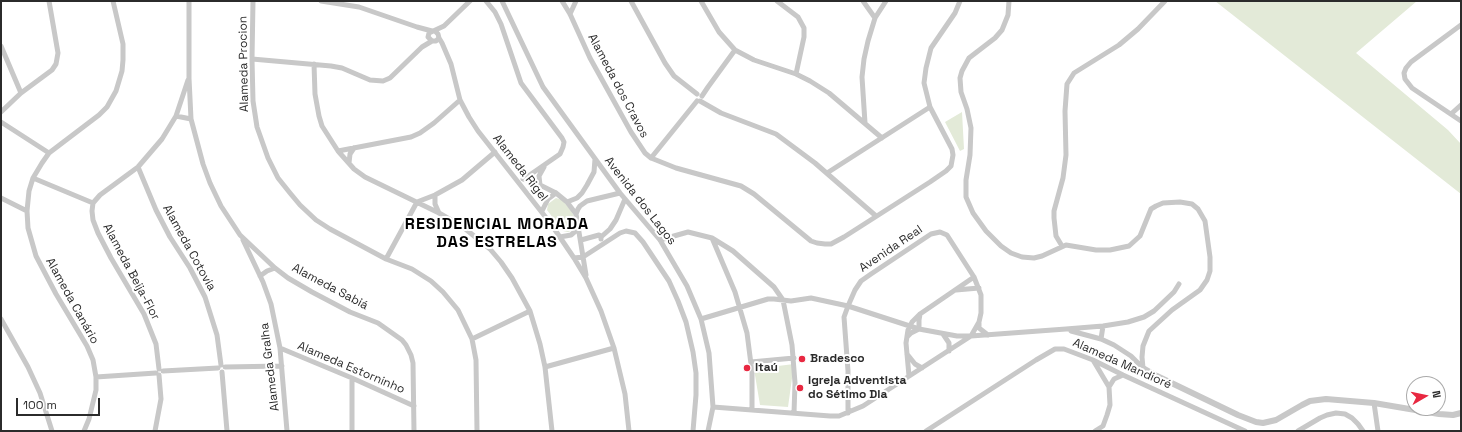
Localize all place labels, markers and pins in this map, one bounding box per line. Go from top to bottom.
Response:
place label: Bradesco [810,352,865,366]
marker: Bradesco [797,354,807,364]
place label: Itaú [755,361,778,375]
marker: Itaú [742,363,752,373]
place label: Igreja Adventista do Sétimo Dia [808,374,907,402]
marker: Igreja Adventista do Sétimo Dia [795,383,805,393]

